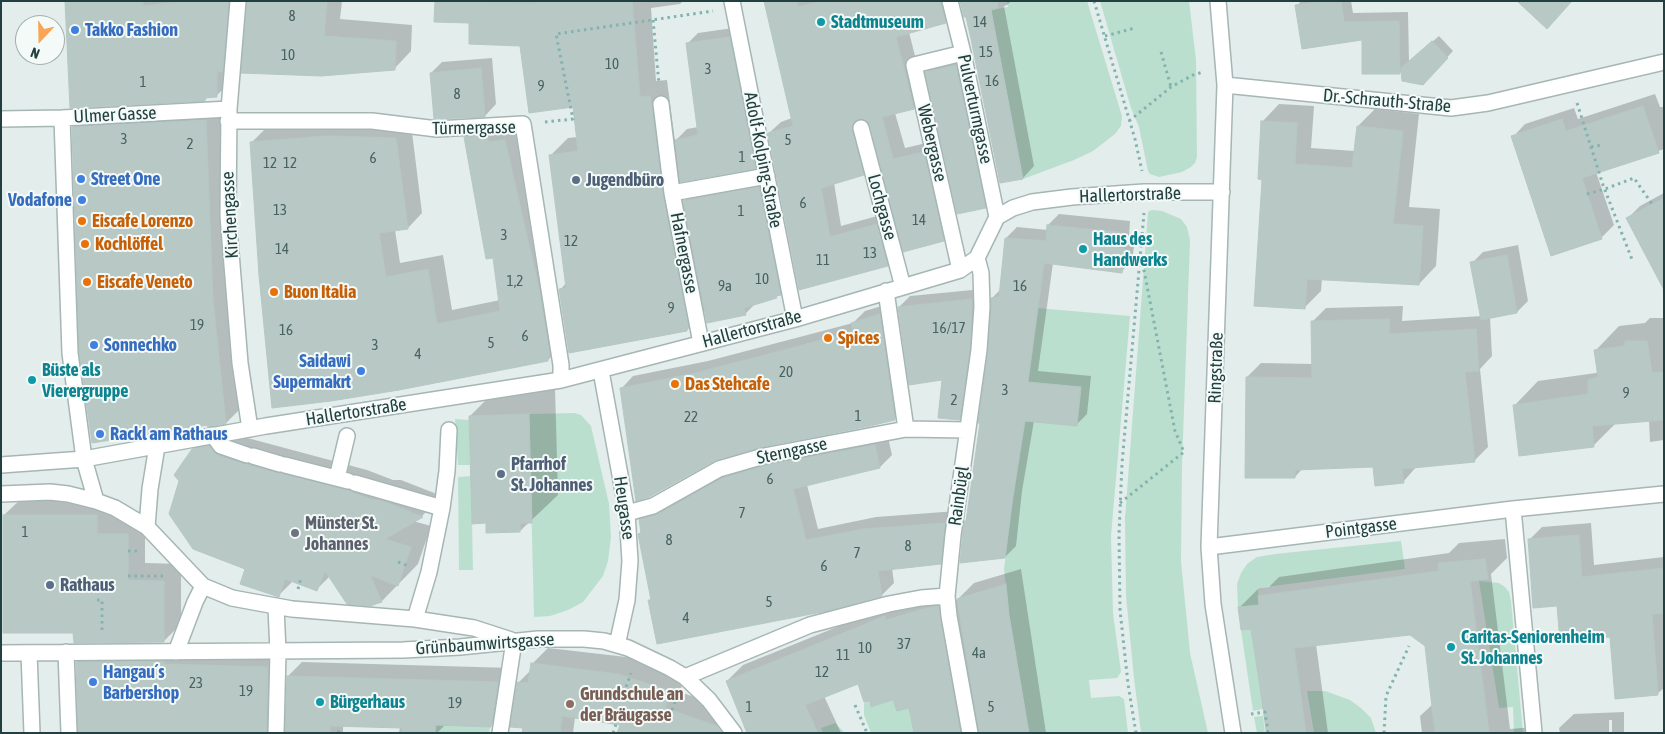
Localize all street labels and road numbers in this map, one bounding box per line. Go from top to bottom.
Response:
street label: Pulverturmgasse [953,52,997,166]
street label: Dr.-Schrauth-Straße [1322,85,1452,117]
street label: Adolf-Kolping-Straße [739,90,787,230]
street label: Ulmer Gasse [73,102,157,128]
street label: Webergasse [913,102,951,184]
street label: Türmergasse [432,116,516,140]
street label: Kirchengasse [217,171,243,259]
street label: Lochgasse [863,172,901,242]
street label: Hallertorstraße [1079,182,1181,208]
street label: Hafnergasse [666,211,702,295]
street label: Hallertorstraße [700,305,804,353]
street label: Ringstraße [1204,332,1228,404]
street label: Hallertorstraße [304,393,408,431]
street label: Sterngasse [755,433,829,469]
street label: Rainbügl [944,465,974,527]
street label: Heugasse [609,475,639,541]
street label: Pointgasse [1324,513,1398,543]
street label: Grünbaumwirtsgasse [415,628,555,660]

